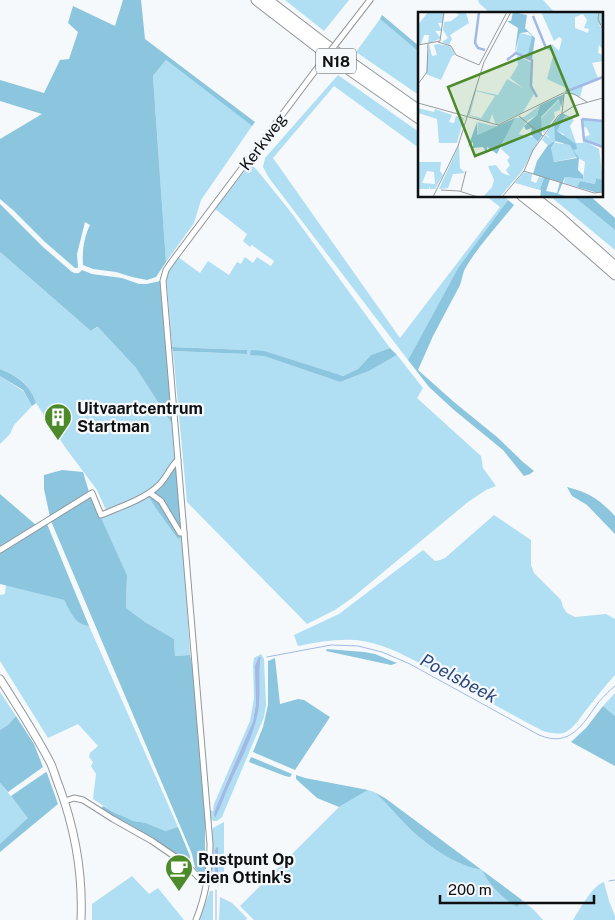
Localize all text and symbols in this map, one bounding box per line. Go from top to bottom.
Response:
inset map [418,12,602,198]
road number: N18 [316,48,356,74]
street label: Kerkweg [235,110,291,174]
place label: Uitvaartcentrum Startman [77,399,203,436]
building icon: Uitvaartcentrum Startman [43,402,73,441]
water label: Poelsbeek [417,649,501,707]
place label: Rustpunt Op zien Ottink's [198,850,294,887]
cafe icon: Rustpunt Op zien Ottink's [164,853,194,892]
scale bar [440,872,594,904]
text: 200 m [448,881,492,898]

